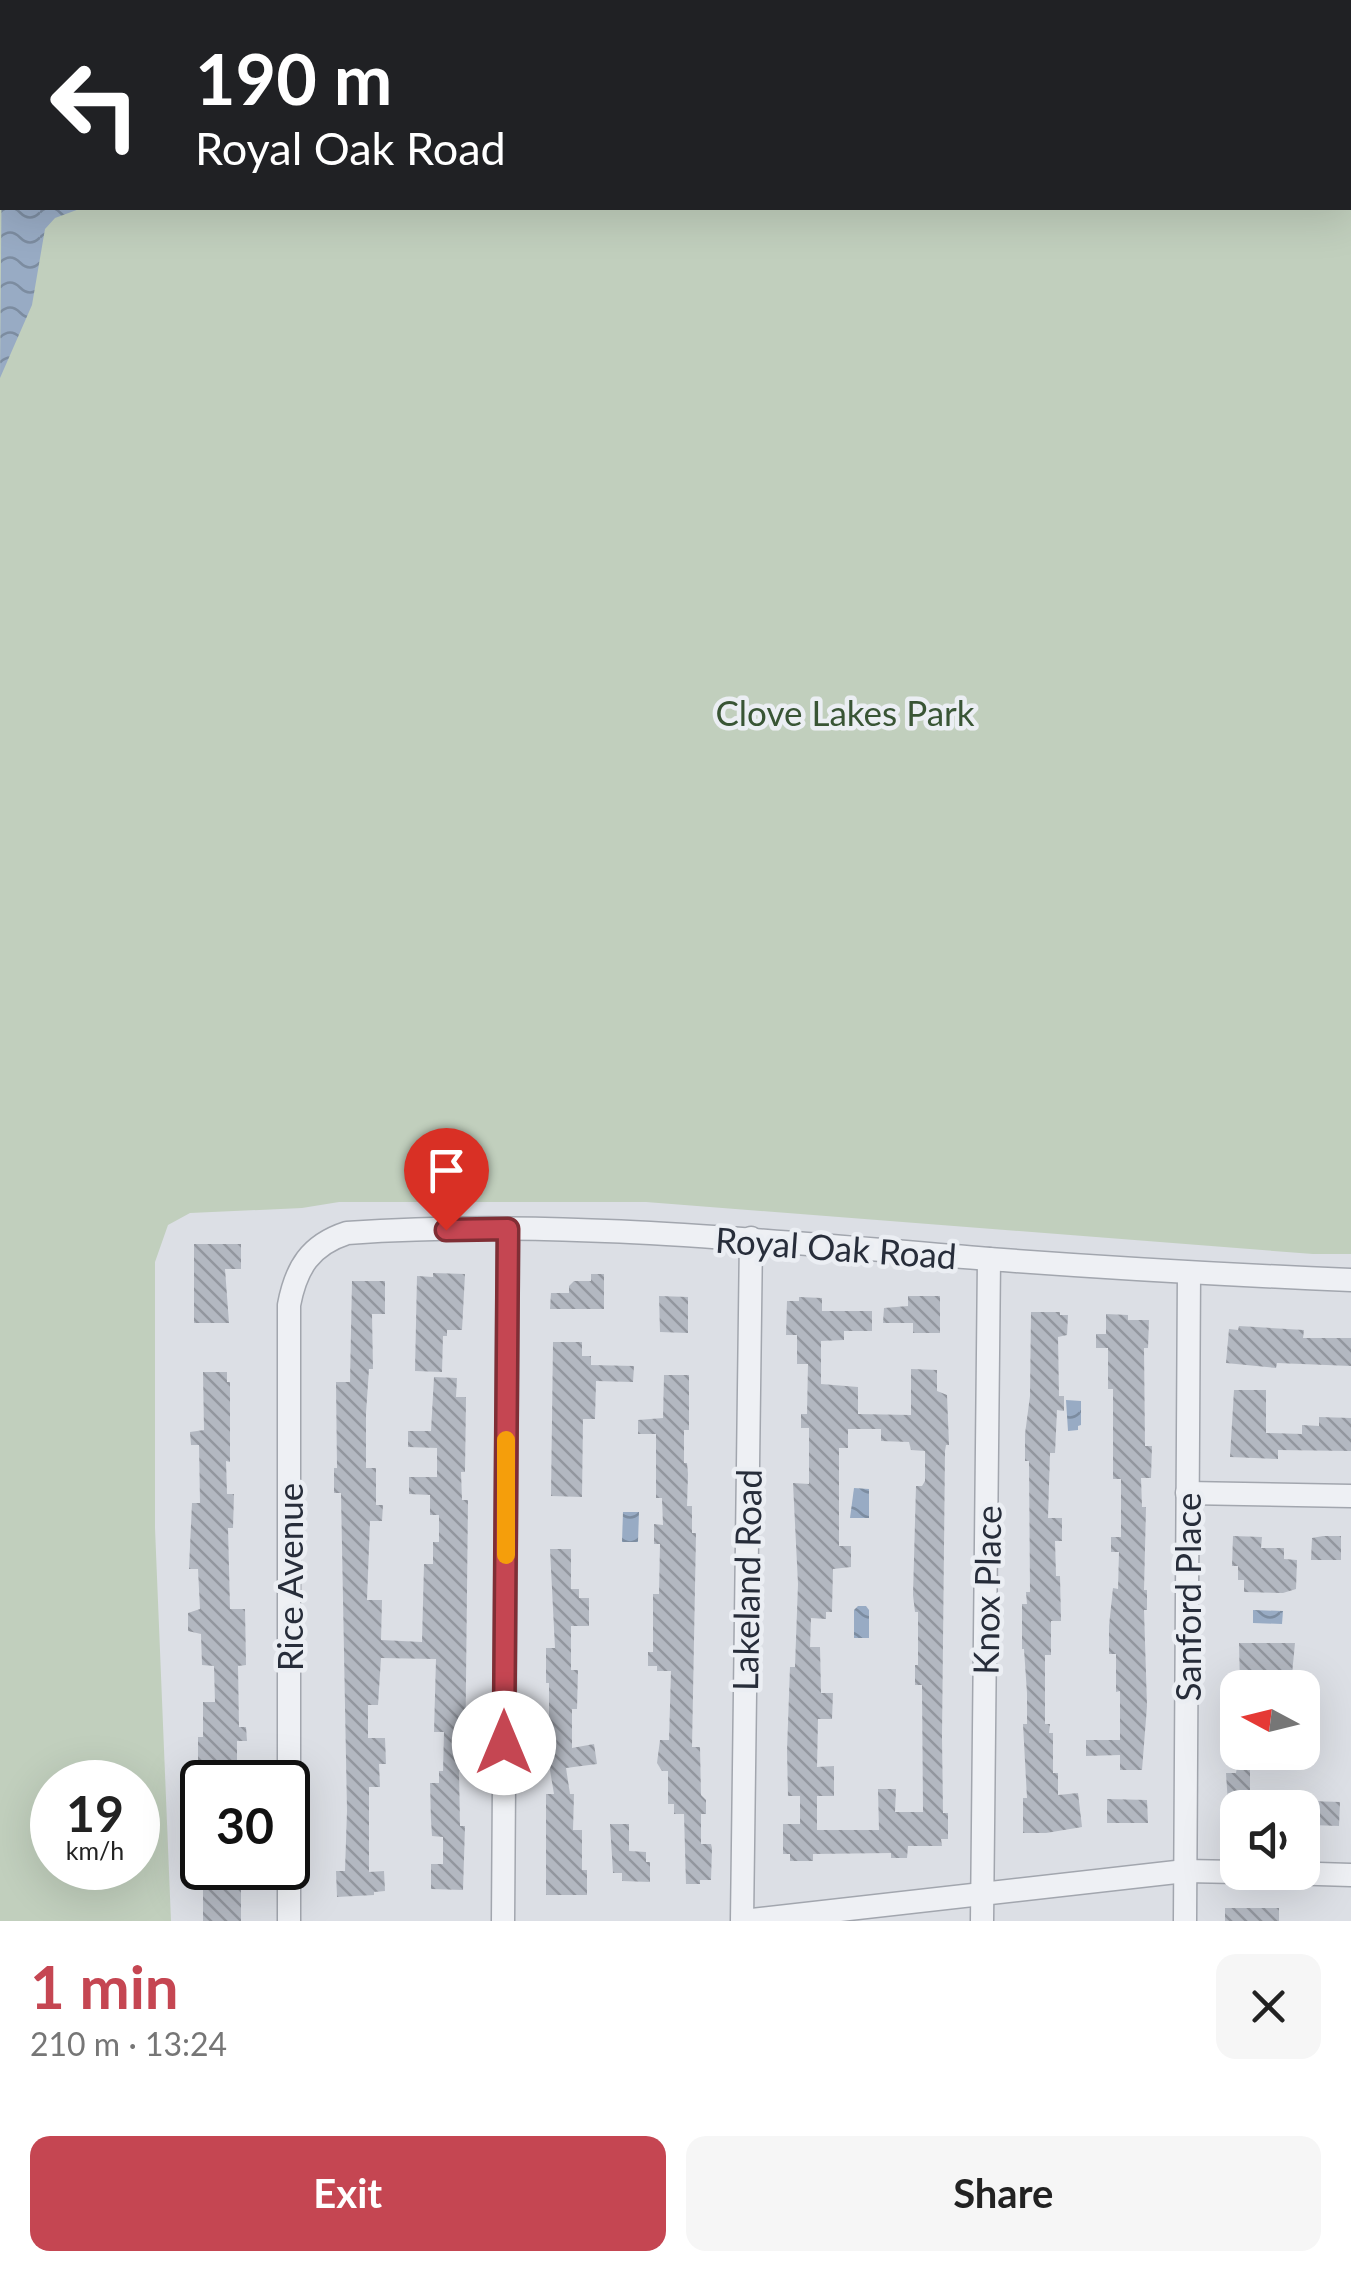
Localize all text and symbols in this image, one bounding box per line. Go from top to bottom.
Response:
text: 190 m [195,36,392,120]
icon: left [30,40,160,170]
text: Royal Oak Road [195,121,506,175]
park label: Clove Lakes Park [715,691,975,733]
pin [404,1128,489,1231]
icon: arrive [419,1143,474,1198]
street label: Royal Oak Road [714,1218,958,1276]
street label: Lakeland Road [723,1469,769,1691]
street label: Rice Avenue [268,1483,310,1671]
street label: Sanford Place [1166,1493,1208,1701]
street label: Knox Place [964,1505,1008,1675]
north arrow [1220,1670,1320,1770]
map controls [1220,1670,1320,1890]
position arrow [452,1691,556,1795]
speed limit sign: 30 [180,1760,310,1890]
text: 19 [66,1783,124,1843]
button: sound [1220,1790,1320,1890]
text: km/h [66,1835,124,1865]
text: 1 min [30,1950,179,2022]
button: close [1216,1954,1321,2059]
text: 210 m · 13:24 [30,2024,227,2063]
button: Exit [30,2136,666,2251]
button: Share [686,2136,1321,2251]

